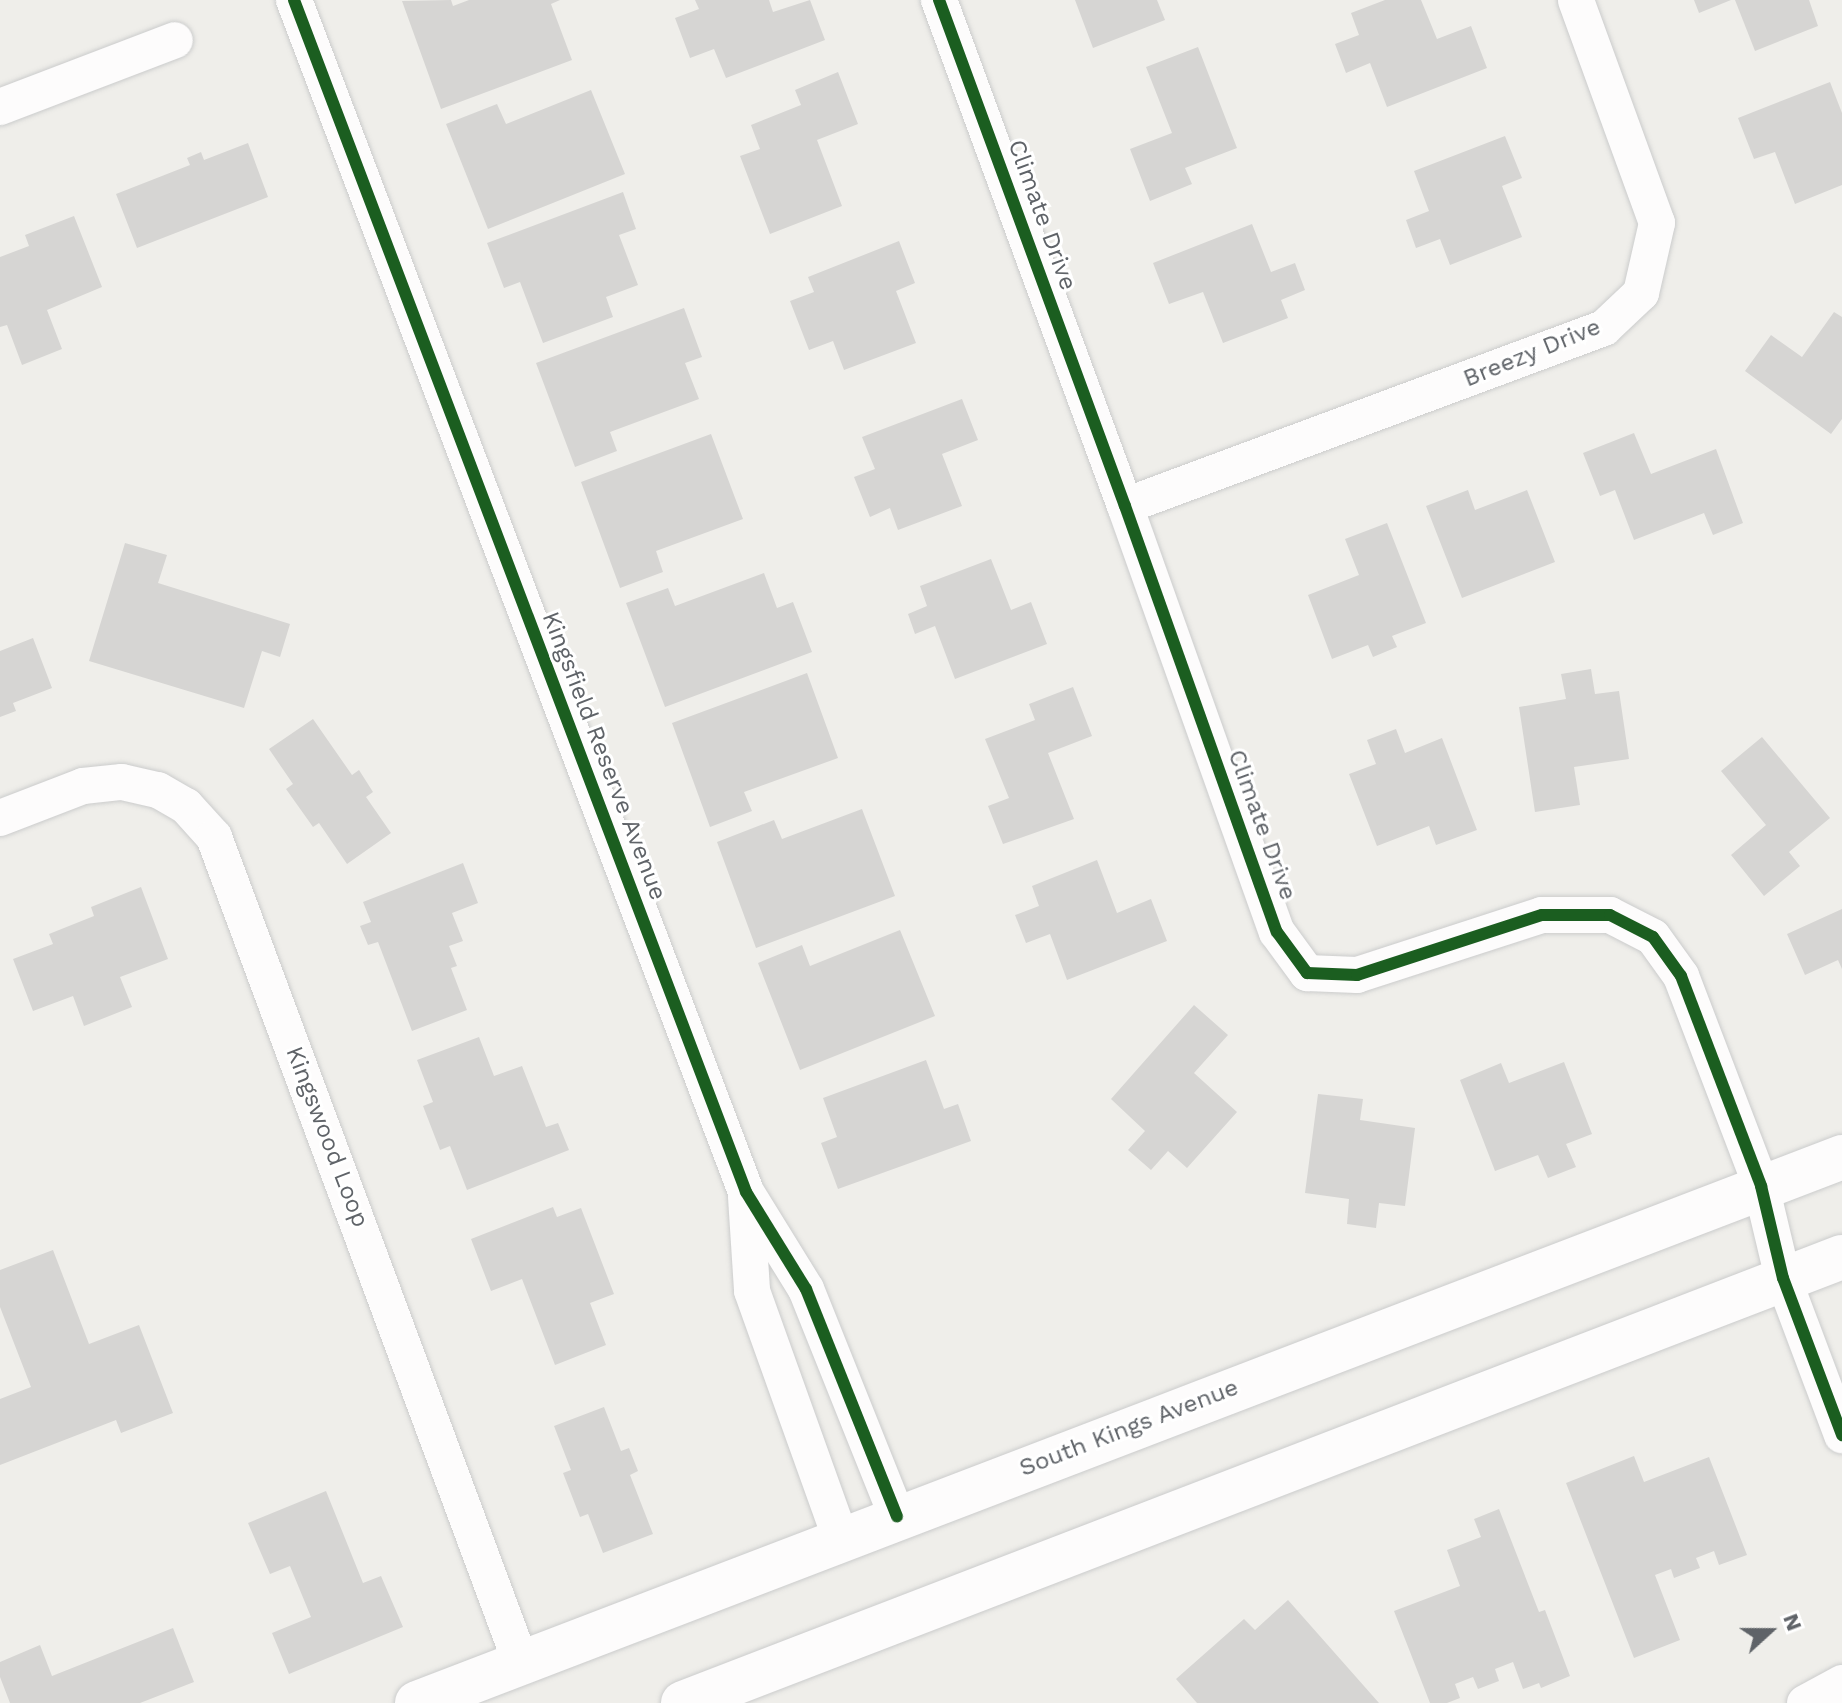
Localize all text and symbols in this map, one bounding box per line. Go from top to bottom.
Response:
street label: Climate Drive [1001,136,1083,294]
street label: Breezy Drive [1459,312,1605,394]
street label: Kingsfield Reserve Avenue [535,607,673,905]
street label: Climate Drive [1221,746,1303,904]
street label: Kingswood Loop [279,1043,375,1231]
street label: South Kings Avenue [1015,1373,1243,1483]
north arrow [1730,1591,1810,1671]
text: N [1778,1610,1807,1634]

